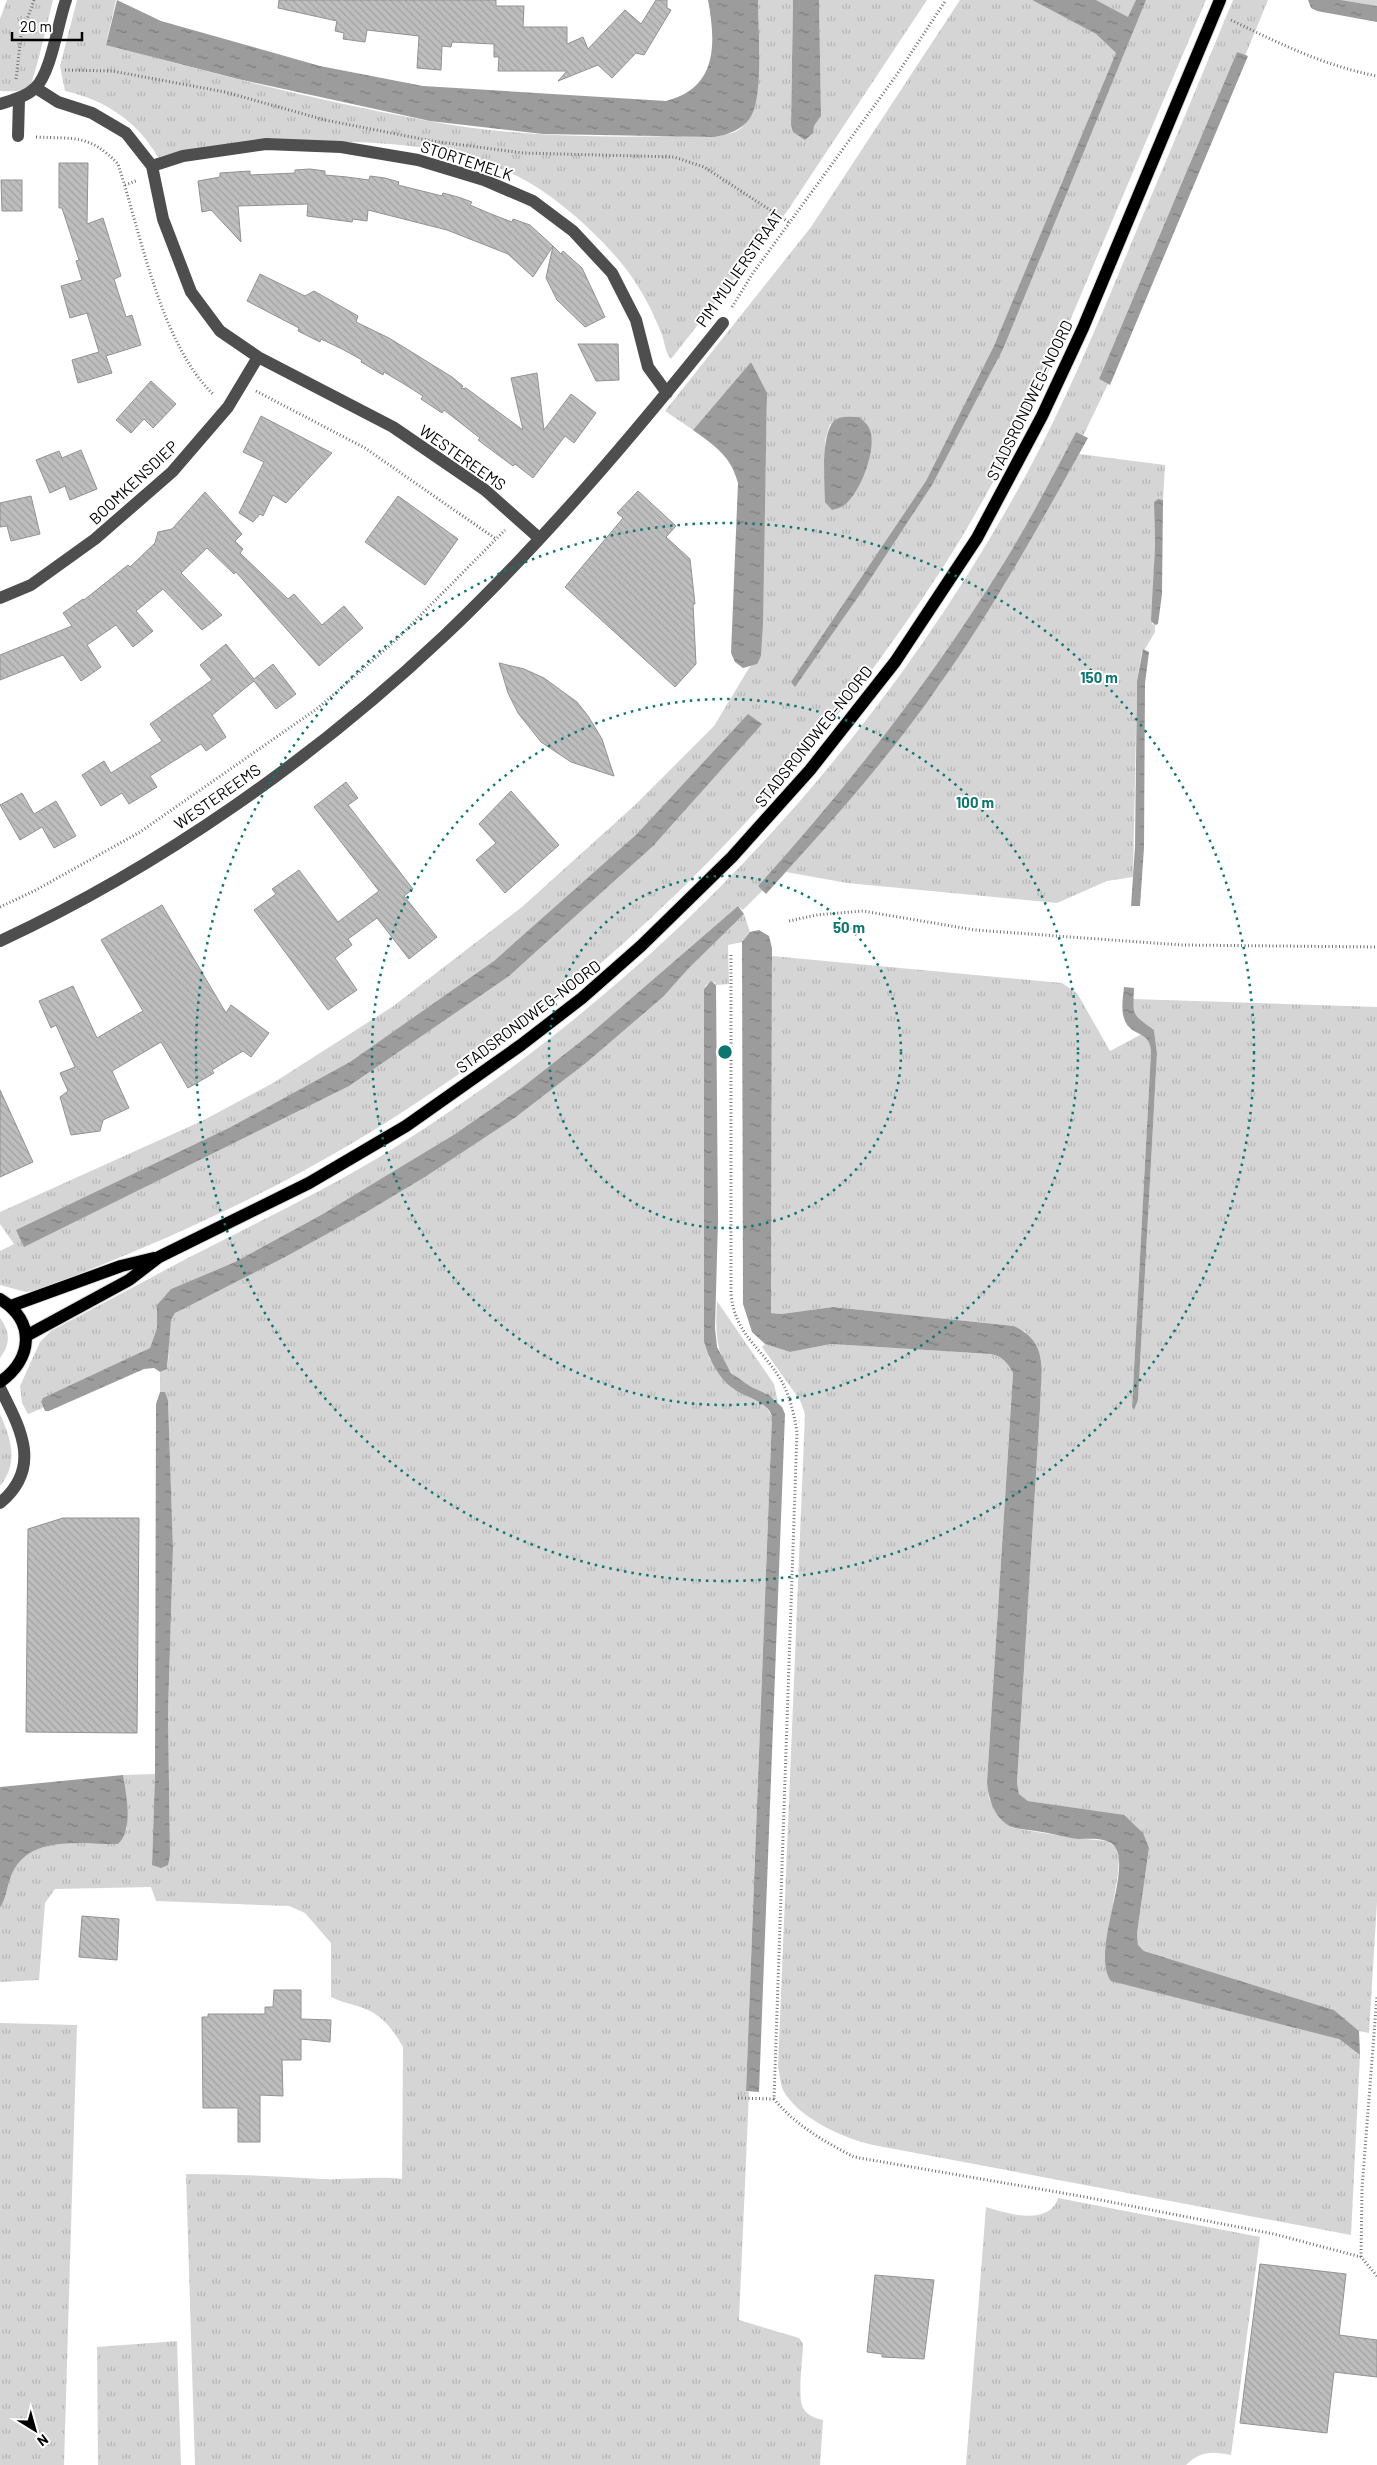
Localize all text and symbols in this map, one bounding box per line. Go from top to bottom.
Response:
scale bar [12,10,82,42]
text: 20 m [20,17,52,35]
street label: STORTEMELK [418,136,516,184]
street label: PIM MULIERSTRAAT [691,206,787,330]
street label: STADSRONDWEG-NOORD [982,317,1076,483]
street label: WESTEREEMS [416,420,510,494]
street label: BOOMKENSDIEP [85,436,181,528]
street label: STADSRONDWEG-NOORD [750,662,876,810]
text: 150 m [1080,668,1118,686]
street label: WESTEREEMS [170,759,264,833]
text: 100 m [956,793,994,811]
text: 50 m [833,918,865,936]
street label: STADSRONDWEG-NOORD [452,955,604,1077]
centre of rings [716,1043,734,1061]
north arrow [10,2405,60,2455]
text: N [34,2431,52,2450]

